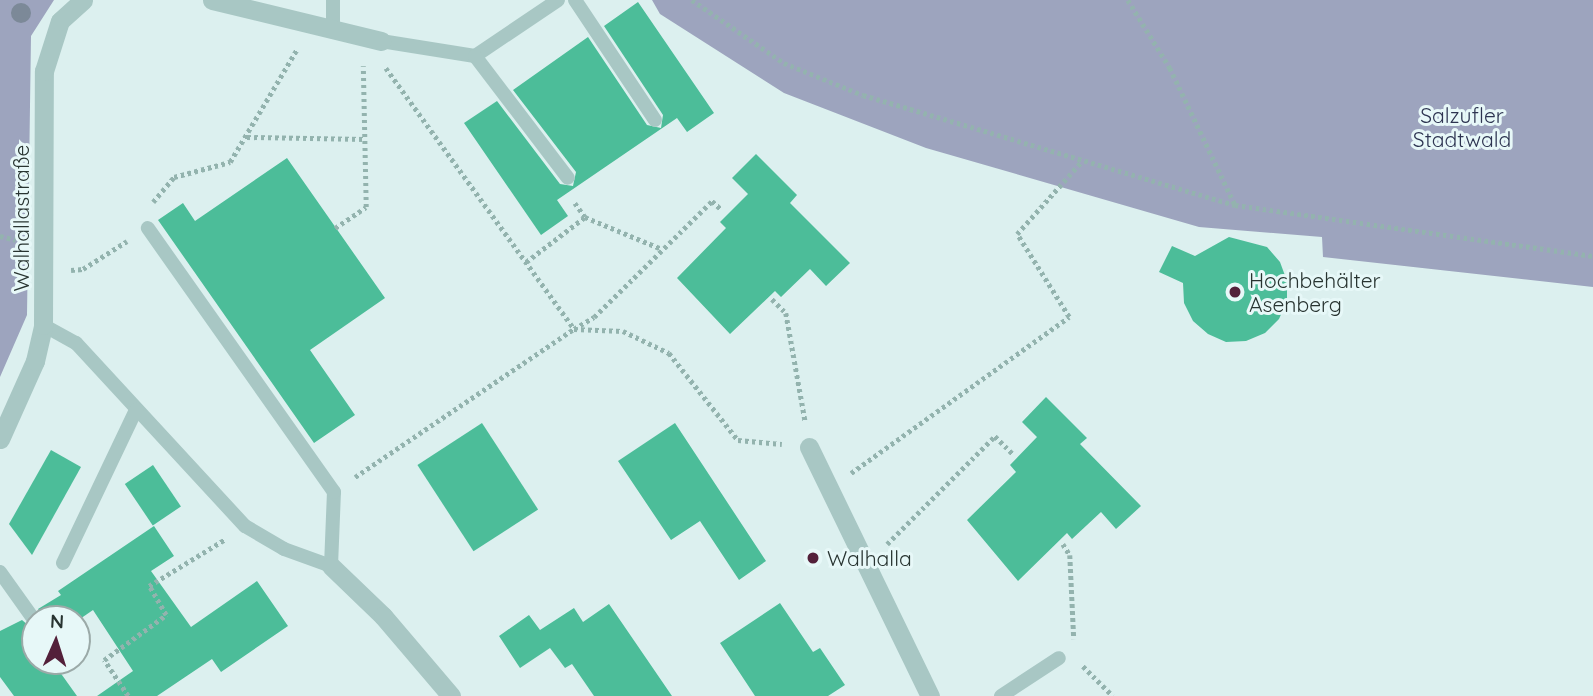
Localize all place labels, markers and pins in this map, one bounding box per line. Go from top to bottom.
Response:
place label: Hochbehälter Asenberg [1249,267,1381,317]
marker: Hochbehälter Asenberg [1227,284,1243,300]
place label: Walhalla [827,545,912,571]
marker: Walhalla [805,550,821,566]

